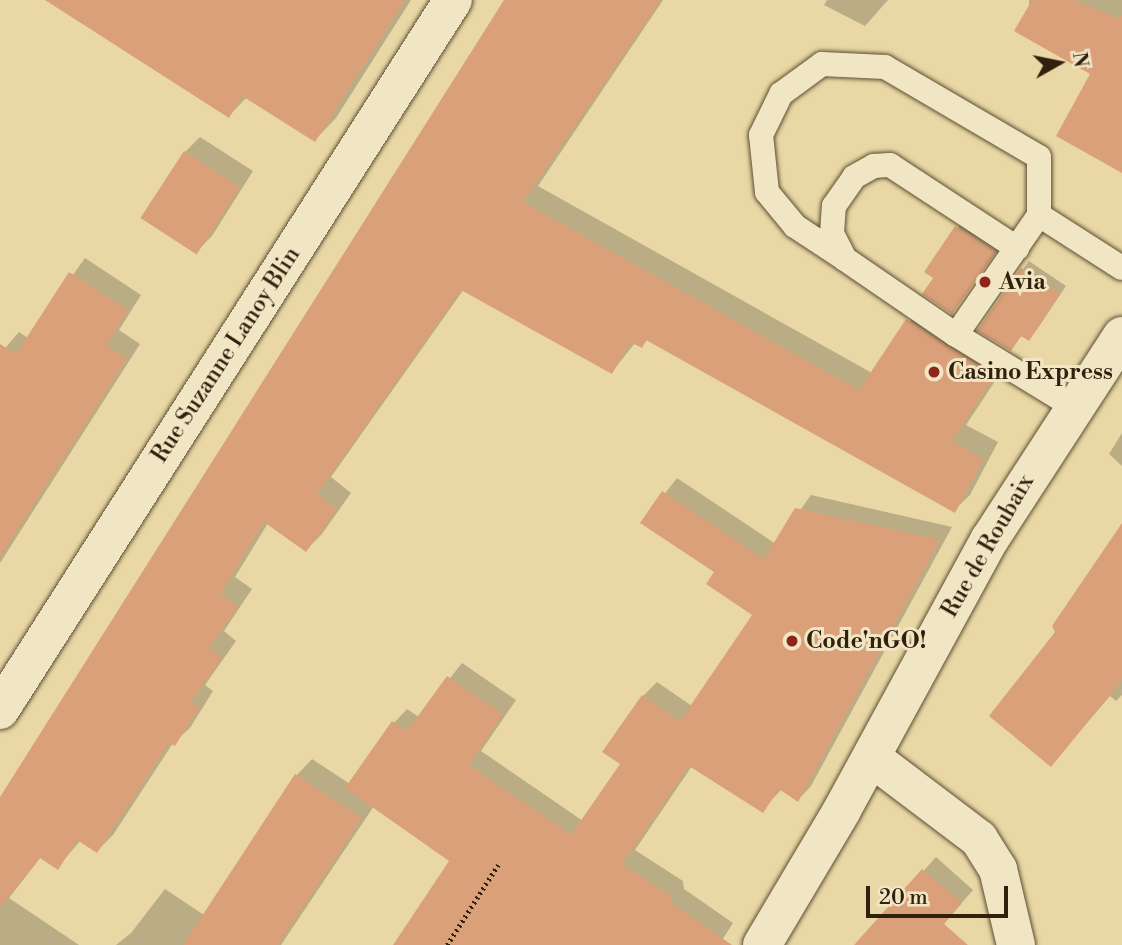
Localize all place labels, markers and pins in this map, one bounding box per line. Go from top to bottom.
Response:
place label: Avia [999,268,1046,296]
marker: Avia [977,274,993,290]
place label: Casino Express [948,358,1113,386]
marker: Casino Express [926,364,942,380]
place label: Code'nGO! [806,627,927,655]
marker: Code'nGO! [784,633,800,649]

